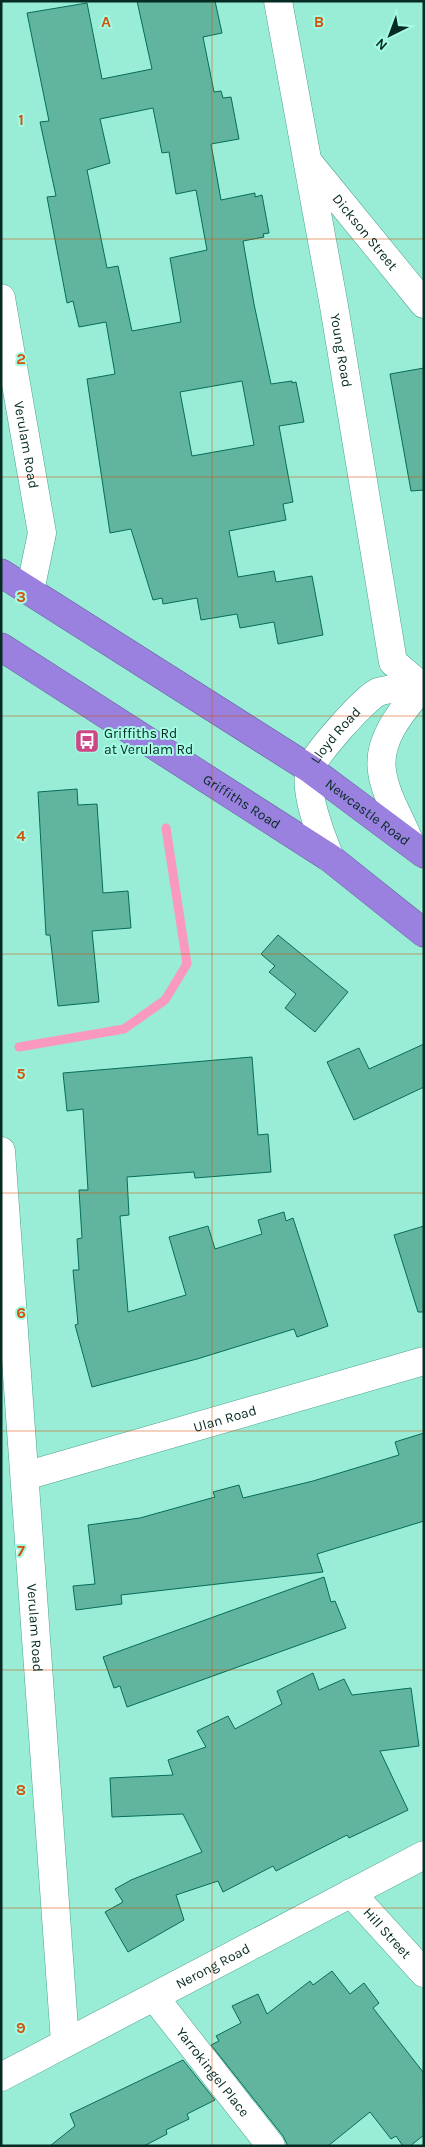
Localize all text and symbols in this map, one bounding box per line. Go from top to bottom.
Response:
north arrow [365,10,415,60]
text: A [101,12,111,31]
text: B [314,12,324,31]
text: N [372,35,391,54]
text: 1 [18,110,24,129]
street label: Dickson Street [329,190,401,274]
street label: Young Road [327,312,356,389]
text: 2 [16,349,26,368]
street label: Verulam Road [11,400,43,490]
text: 3 [16,587,26,606]
street label: Lloyd Road [307,703,364,766]
place label: Griffiths Rd at Verulam Rd [104,725,193,758]
bus stop icon: Griffiths Rd at Verulam Rd [74,728,100,754]
street label: Griffiths Road [200,770,284,833]
street label: Newcastle Road [322,775,413,849]
text: 4 [16,826,26,845]
text: 5 [16,1064,26,1083]
text: 6 [16,1303,26,1322]
street label: Ulan Road [191,1401,258,1436]
text: 7 [17,1541,25,1560]
street label: Verulam Road [24,1583,47,1673]
text: 8 [16,1780,26,1799]
street label: Hill Street [360,1904,415,1962]
street label: Nerong Road [173,1939,253,1992]
text: 9 [16,2018,26,2037]
street label: Yarrokingel Place [173,2024,253,2120]

